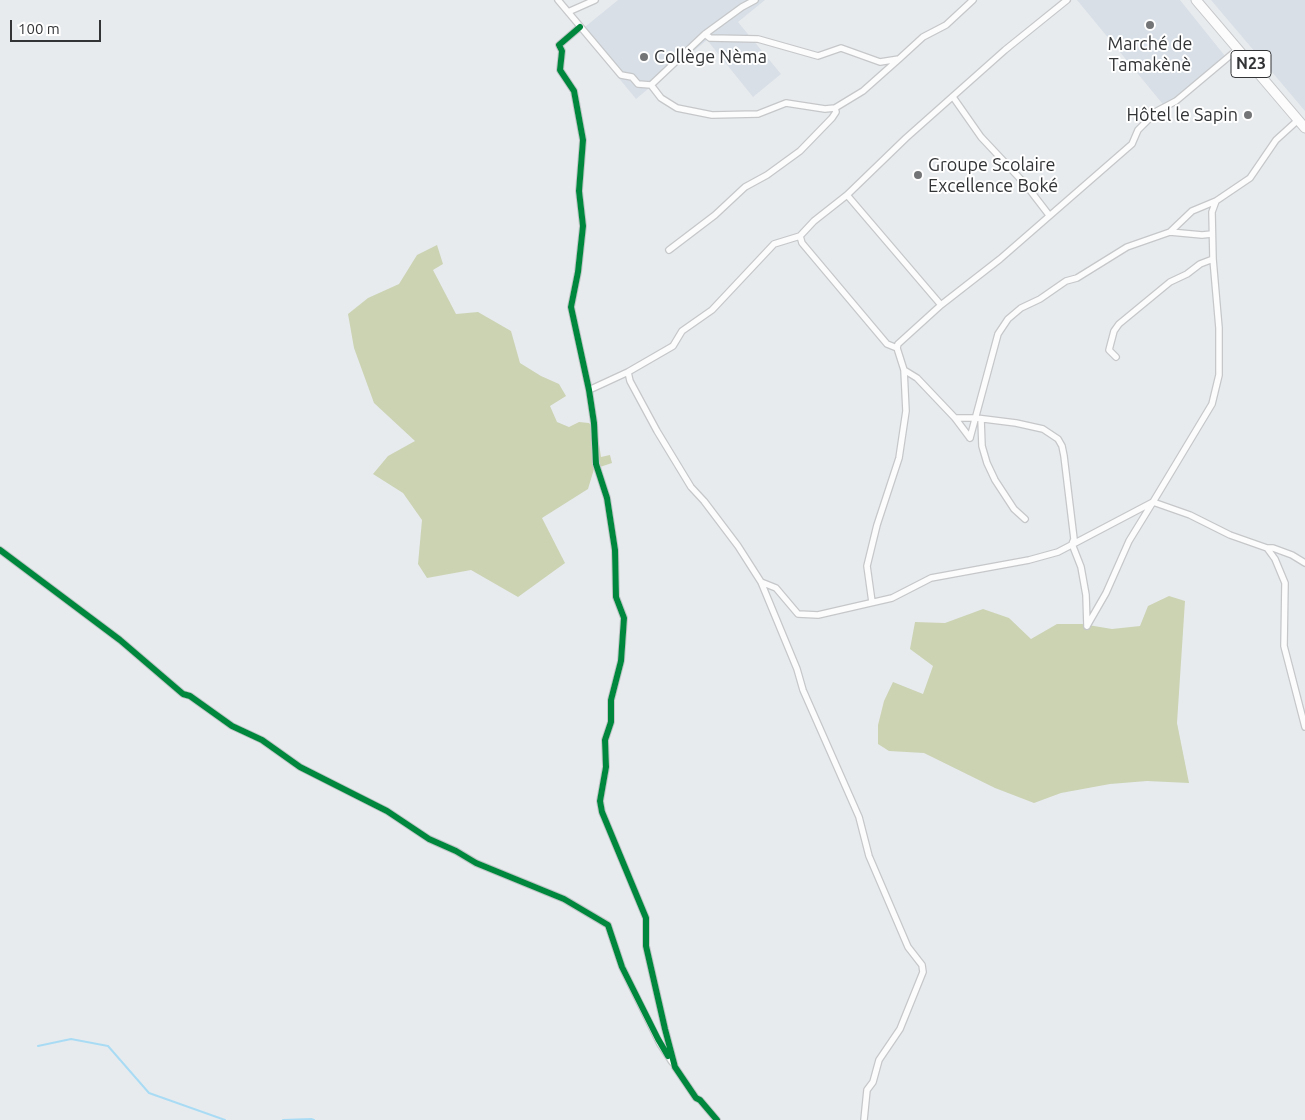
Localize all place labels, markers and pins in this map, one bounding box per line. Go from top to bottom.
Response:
marker: Marché de Tamakènè [1144,19,1156,31]
place label: Marché de Tamakènè [1108,33,1192,76]
place label: Collège Nèma [654,46,767,68]
marker: Collège Nèma [638,51,650,63]
place label: Hôtel le Sapin [1126,104,1238,126]
marker: Hôtel le Sapin [1242,109,1254,121]
place label: Groupe Scolaire Excellence Boké [928,154,1058,196]
marker: Groupe Scolaire Excellence Boké [912,169,924,181]

